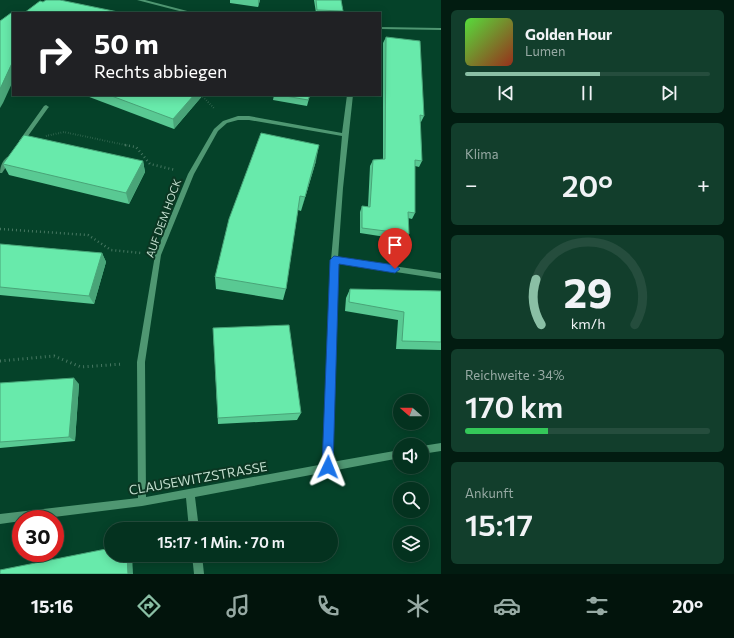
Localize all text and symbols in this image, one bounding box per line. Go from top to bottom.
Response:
text: Golden Hour [525,25,612,43]
text: 50 m [94,26,159,60]
icon: right [28,28,80,80]
text: Lumen [525,43,565,59]
text: Rechts abbiegen [94,60,227,82]
icon: previous [495,82,517,104]
icon: pause [576,82,598,104]
icon: next [658,82,680,104]
text: Klima [465,146,499,162]
text: 20° [562,166,613,203]
text: − [465,171,478,198]
text: + [697,171,710,198]
street label: AUF DEM HOCK [143,176,184,259]
pin [378,228,412,269]
icon: arrive [384,234,406,256]
text: 29 [563,266,612,317]
text: km/h [570,314,605,332]
text: Reichweite · 34% [465,367,564,383]
text: 170 km [465,387,563,424]
north arrow [393,394,429,430]
map controls [393,394,429,562]
button: sound [393,438,429,474]
position arrow [307,446,349,488]
street label: CLAUSEWITZSTRASSE [128,458,268,498]
button: search [393,482,429,518]
text: Ankunft [465,485,514,501]
text: 15:17 [465,505,533,542]
speed limit sign: 30 [12,510,64,562]
button: layers [393,526,429,562]
text: 15:17 · 1 Min. · 70 m [157,533,285,551]
icon: directions [135,592,163,620]
icon: music [224,592,252,620]
icon: phone [314,592,342,620]
icon: climate [404,592,432,620]
icon: car [493,592,521,620]
icon: filters [583,592,611,620]
text: 15:16 [31,595,73,617]
text: 20° [672,595,703,617]

